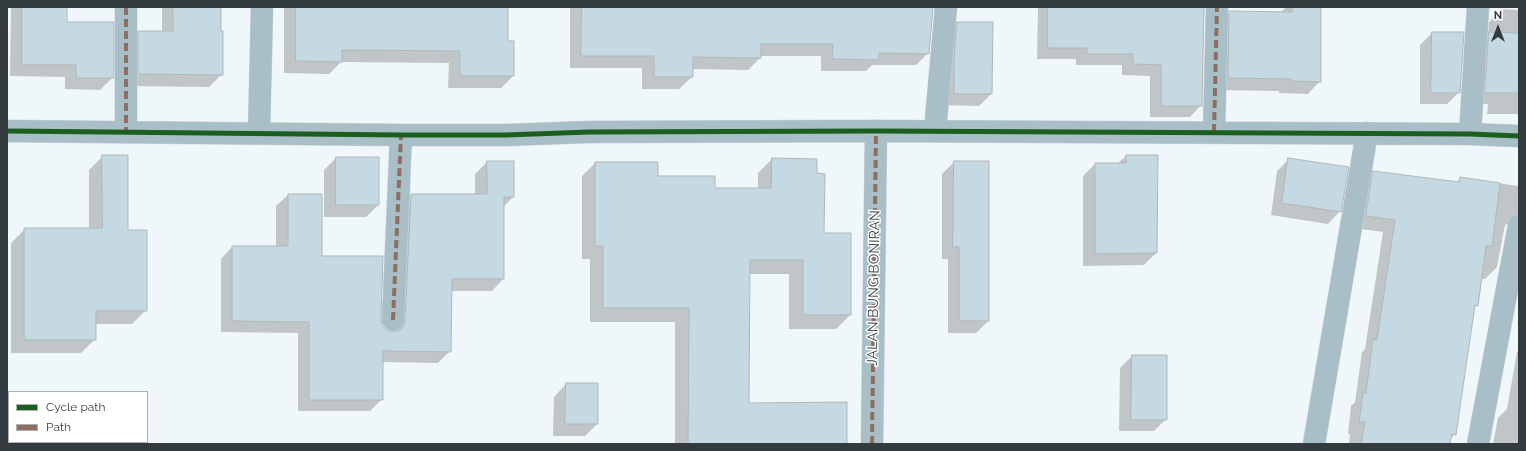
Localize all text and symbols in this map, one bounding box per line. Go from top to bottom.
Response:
north arrow [1478,8,1518,48]
text: N [1494,9,1502,22]
street label: JALAN BUNG BONIRAN [864,210,884,366]
legend [8,391,148,443]
text: Cycle path [46,400,105,414]
text: Path [46,420,71,434]

